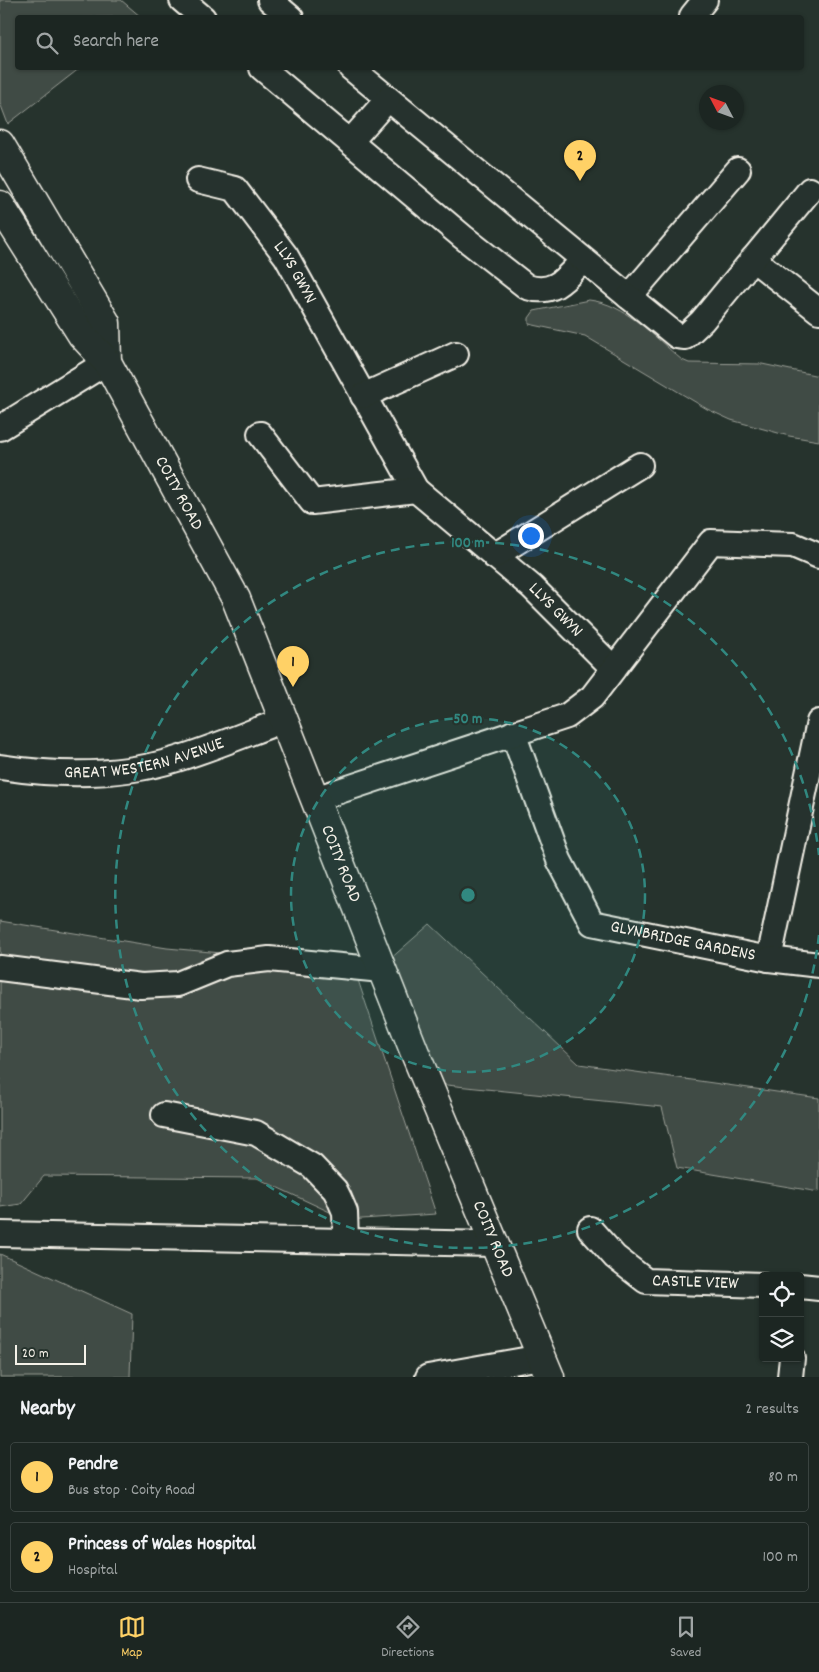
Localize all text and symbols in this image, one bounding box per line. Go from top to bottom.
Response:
search box [15,15,804,70]
icon: search [33,29,61,57]
text: Search here [73,29,159,56]
north arrow [699,85,744,130]
pin: 2 [564,140,596,181]
street label: LLYS GWYN [267,236,323,308]
street label: COITY ROAD [148,452,209,535]
your location [518,523,544,549]
text: 100 m [451,533,485,555]
street label: LLYS GWYN [522,577,588,643]
pin: 1 [277,646,309,687]
text: 50 m [454,709,482,731]
street label: GREAT WESTERN AVENUE [64,731,228,786]
street label: COITY ROAD [314,822,367,906]
centre of rings [459,886,477,904]
street label: GLYNBRIDGE GARDENS [608,915,758,968]
street label: COITY ROAD [465,1197,520,1281]
street label: CASTLE VIEW [652,1269,739,1297]
map controls [759,1272,804,1362]
button: locate [759,1272,804,1317]
button: layers [759,1317,804,1362]
scale bar [15,1342,86,1365]
text: 20 m [22,1344,49,1364]
text: Nearby [20,1395,75,1425]
text: 2 results [745,1398,799,1421]
text: Pendre [68,1452,118,1479]
text: 1 [35,1466,39,1489]
text: 80 m [768,1466,798,1489]
text: Bus stop · Coity Road [68,1479,195,1502]
text: Princess of Wales Hospital [68,1532,256,1559]
text: 2 [34,1546,41,1569]
text: 100 m [762,1546,798,1569]
text: Hospital [68,1559,118,1582]
tab: Map [118,1613,146,1663]
tab: Directions [381,1613,434,1663]
tab: Saved [670,1613,701,1663]

